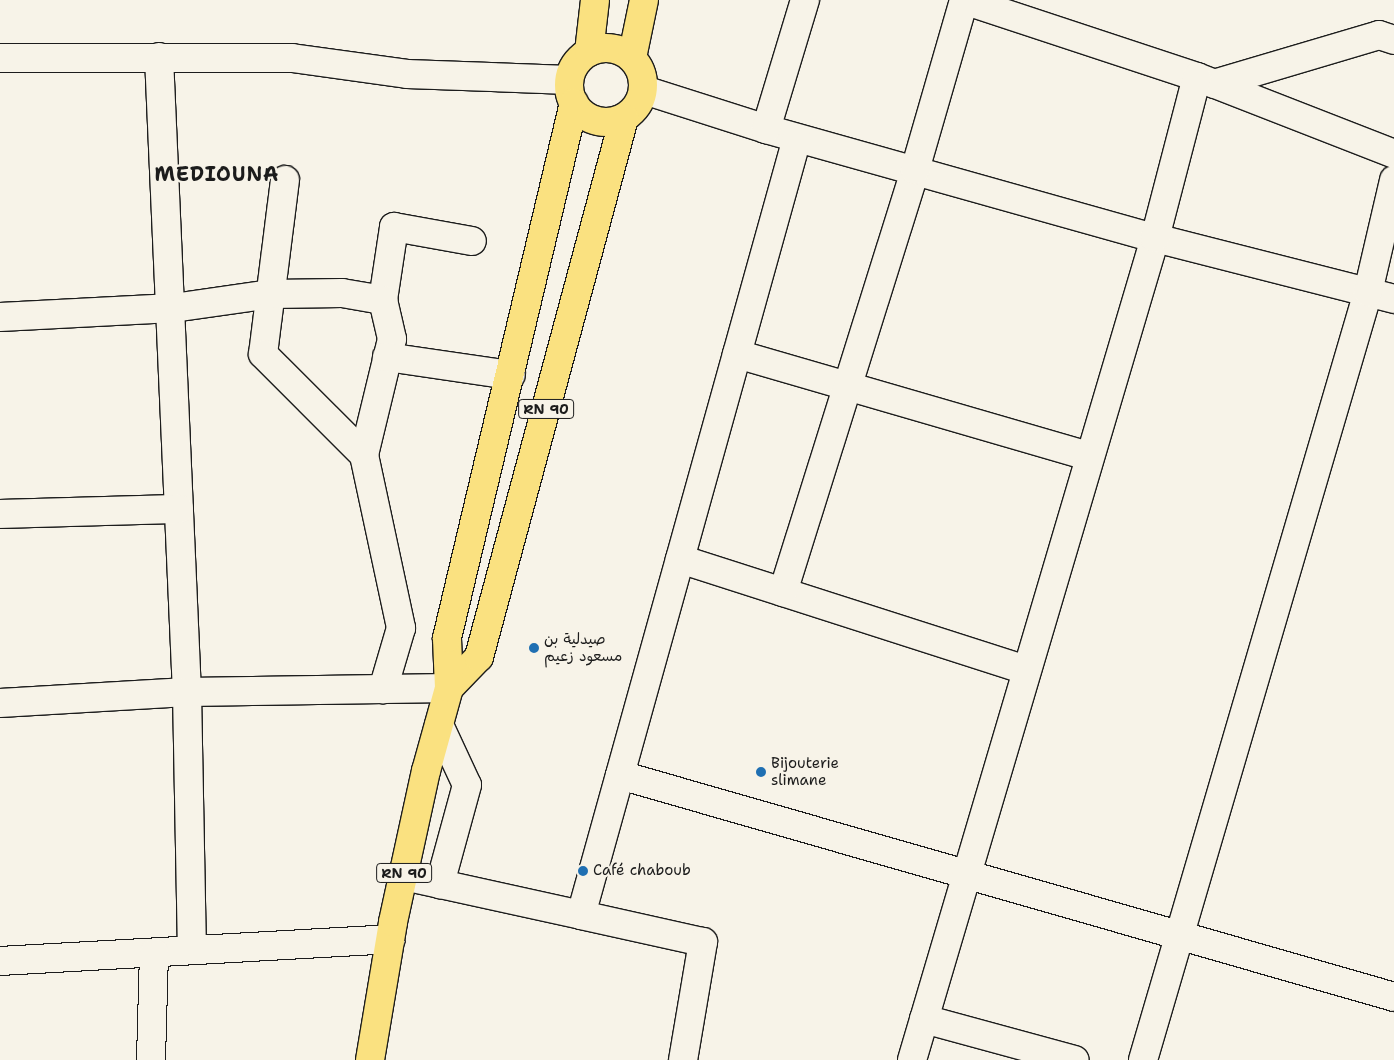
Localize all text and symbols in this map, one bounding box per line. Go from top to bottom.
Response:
district label: MEDIOUNA [154,162,280,186]
road number: RN 90 [517,398,575,420]
place label: صيدلية بن مسعود زعيم [544,630,622,665]
marker: صيدلية بن مسعود زعيم [528,642,540,654]
place label: Bijouterie slimane [771,754,839,789]
marker: Bijouterie slimane [755,766,767,778]
road number: RN 90 [375,861,433,884]
place label: Café chaboub [593,862,691,880]
marker: Café chaboub [577,865,589,877]

